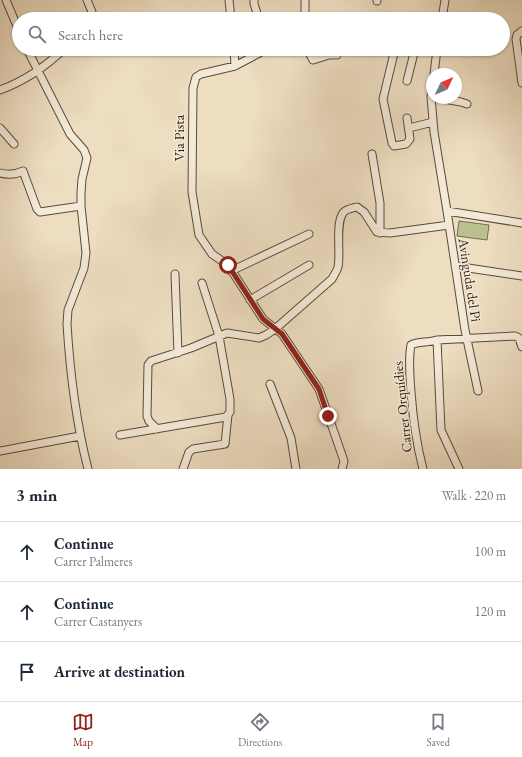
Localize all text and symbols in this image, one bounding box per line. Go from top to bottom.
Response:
search box [12,12,510,56]
icon: search [26,23,48,45]
text: Search here [58,25,123,44]
north arrow [426,68,462,104]
street label: Via Pista [170,114,188,161]
street label: Avinguda del Pi [454,236,486,324]
route start [219,256,237,274]
street label: Carrer Orquídies [388,360,416,454]
route end [319,407,337,425]
text: 3 min [16,484,57,506]
text: Walk · 220 m [442,487,506,504]
text: Continue [54,534,114,553]
icon: ahead [16,541,38,563]
text: 100 m [475,543,506,560]
text: Carrer Palmeres [54,553,133,570]
text: Continue [54,594,114,613]
icon: ahead [16,601,38,623]
text: 120 m [475,603,506,620]
text: Carrer Castanyers [54,613,142,630]
icon: arrive [16,661,38,683]
text: Arrive at destination [54,662,185,681]
tab: Map [72,711,94,749]
tab: Directions [238,711,282,749]
tab: Saved [426,711,450,749]

